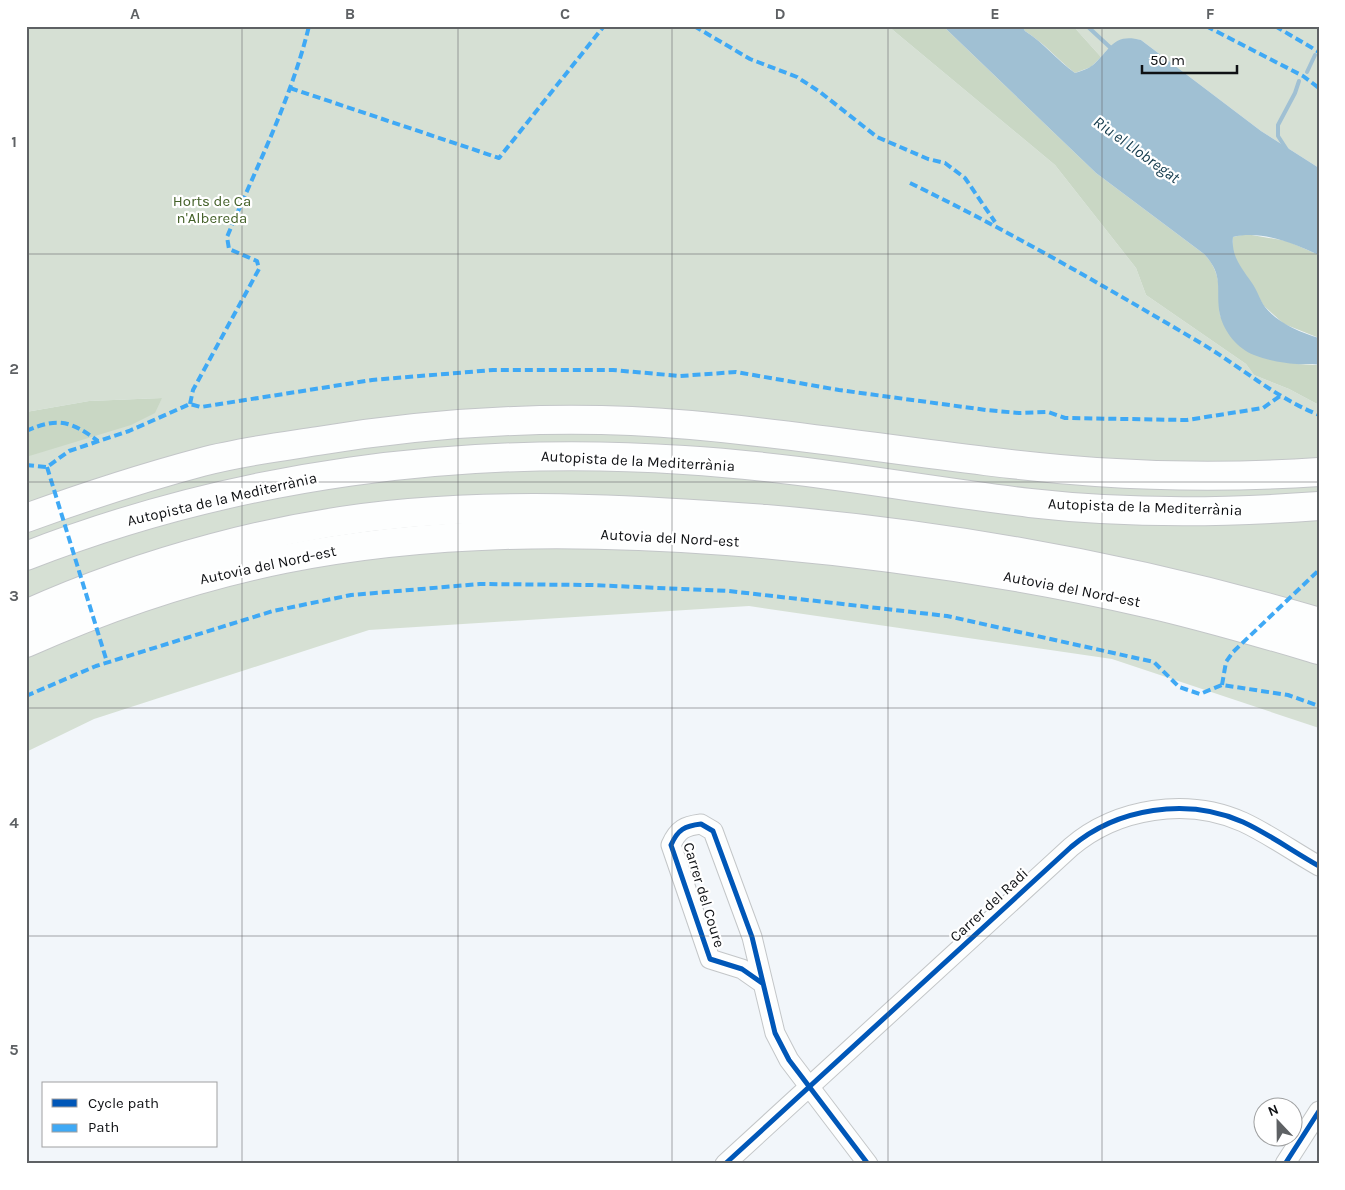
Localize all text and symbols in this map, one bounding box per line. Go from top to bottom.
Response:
text: A [130,4,140,23]
text: B [345,4,355,23]
text: C [560,4,570,23]
text: D [775,4,786,23]
text: E [990,4,1000,23]
text: F [1206,4,1215,23]
scale bar [1142,42,1238,74]
text: 50 m [1150,51,1185,69]
water label: Riu el Llobregat [1090,112,1184,187]
text: 1 [11,132,17,151]
park label: Horts de Ca n'Albereda [173,192,251,227]
text: 2 [9,359,19,378]
street label: Autopista de la Mediterrània [541,447,735,475]
street label: Autopista de la Mediterrània [125,468,319,530]
street label: Autopista de la Mediterrània [1048,495,1242,519]
street label: Autovia del Nord-est [600,525,740,551]
street label: Autovia del Nord-est [198,542,338,588]
street label: Autovia del Nord-est [1002,567,1142,611]
text: 3 [9,586,19,605]
text: 4 [9,813,19,832]
street label: Carrer del Coure [679,840,729,950]
street label: Carrer del Radi [946,864,1032,946]
text: 5 [9,1040,19,1059]
legend [42,1082,218,1148]
text: Cycle path [88,1094,159,1112]
north arrow [1252,1098,1302,1148]
text: N [1265,1101,1281,1120]
text: Path [88,1118,119,1136]

